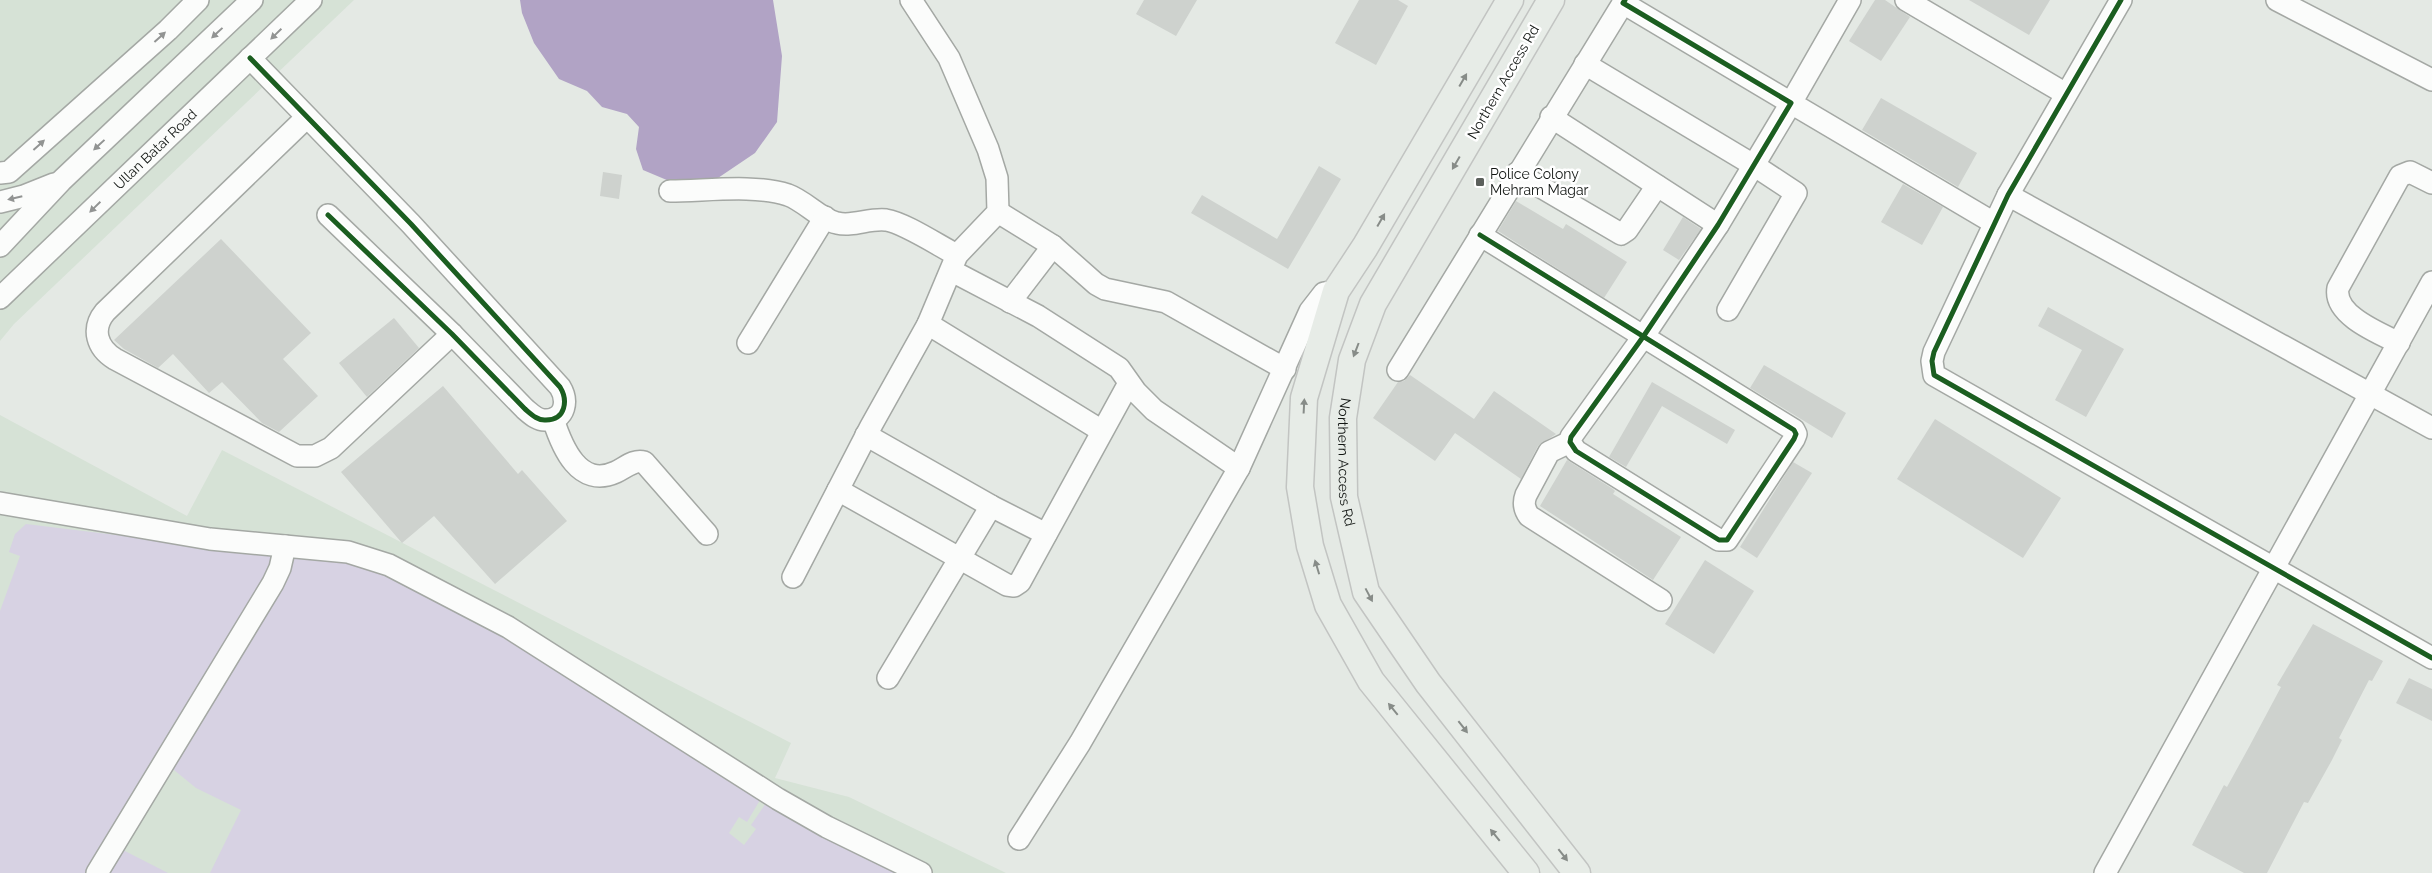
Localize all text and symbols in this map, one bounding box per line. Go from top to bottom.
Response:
street label: Northern Access Rd [1464,22,1542,142]
one-way arrow [211,27,223,39]
one-way arrow [270,28,282,40]
one-way arrow [154,32,167,43]
one-way arrow [1458,73,1467,87]
street label: Ullan Batar Road [111,106,200,193]
one-way arrow [32,139,44,151]
one-way arrow [93,139,105,151]
one-way arrow [1451,156,1460,170]
place label: Police Colony Mehram Magar [1490,166,1589,198]
marker: Police Colony Mehram Magar [1474,176,1486,188]
one-way arrow [7,194,22,202]
one-way arrow [89,201,101,213]
one-way arrow [1376,214,1385,227]
one-way arrow [1352,343,1360,358]
street label: Northern Access Rd [1335,397,1358,528]
one-way arrow [1301,398,1309,414]
one-way arrow [1312,559,1320,574]
one-way arrow [1365,587,1373,602]
one-way arrow [1387,703,1398,716]
one-way arrow [1458,720,1468,734]
one-way arrow [1490,829,1501,842]
one-way arrow [1558,848,1569,861]

